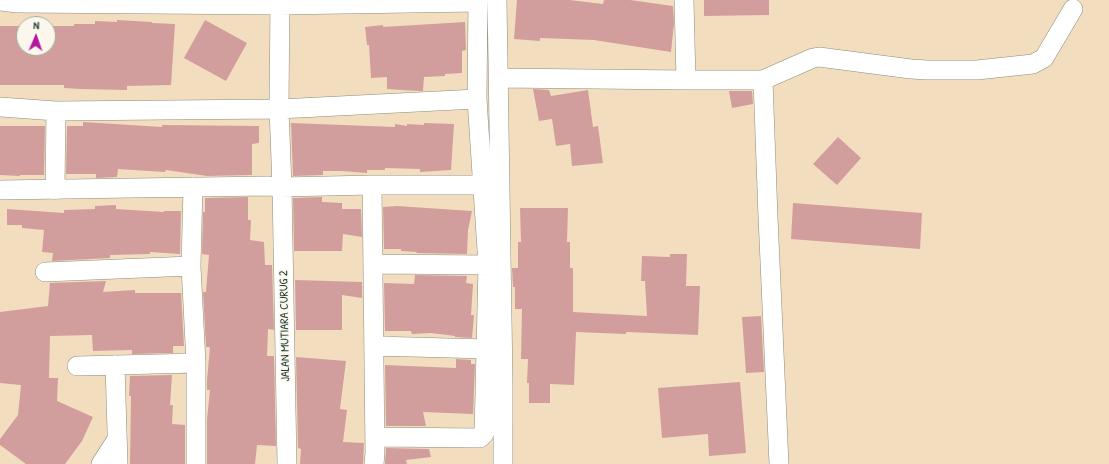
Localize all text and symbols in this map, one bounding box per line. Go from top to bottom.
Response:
north arrow [16,16,56,56]
text: N [33,18,40,32]
street label: JALAN MUTIARA CURUG 2 [277,270,293,382]

